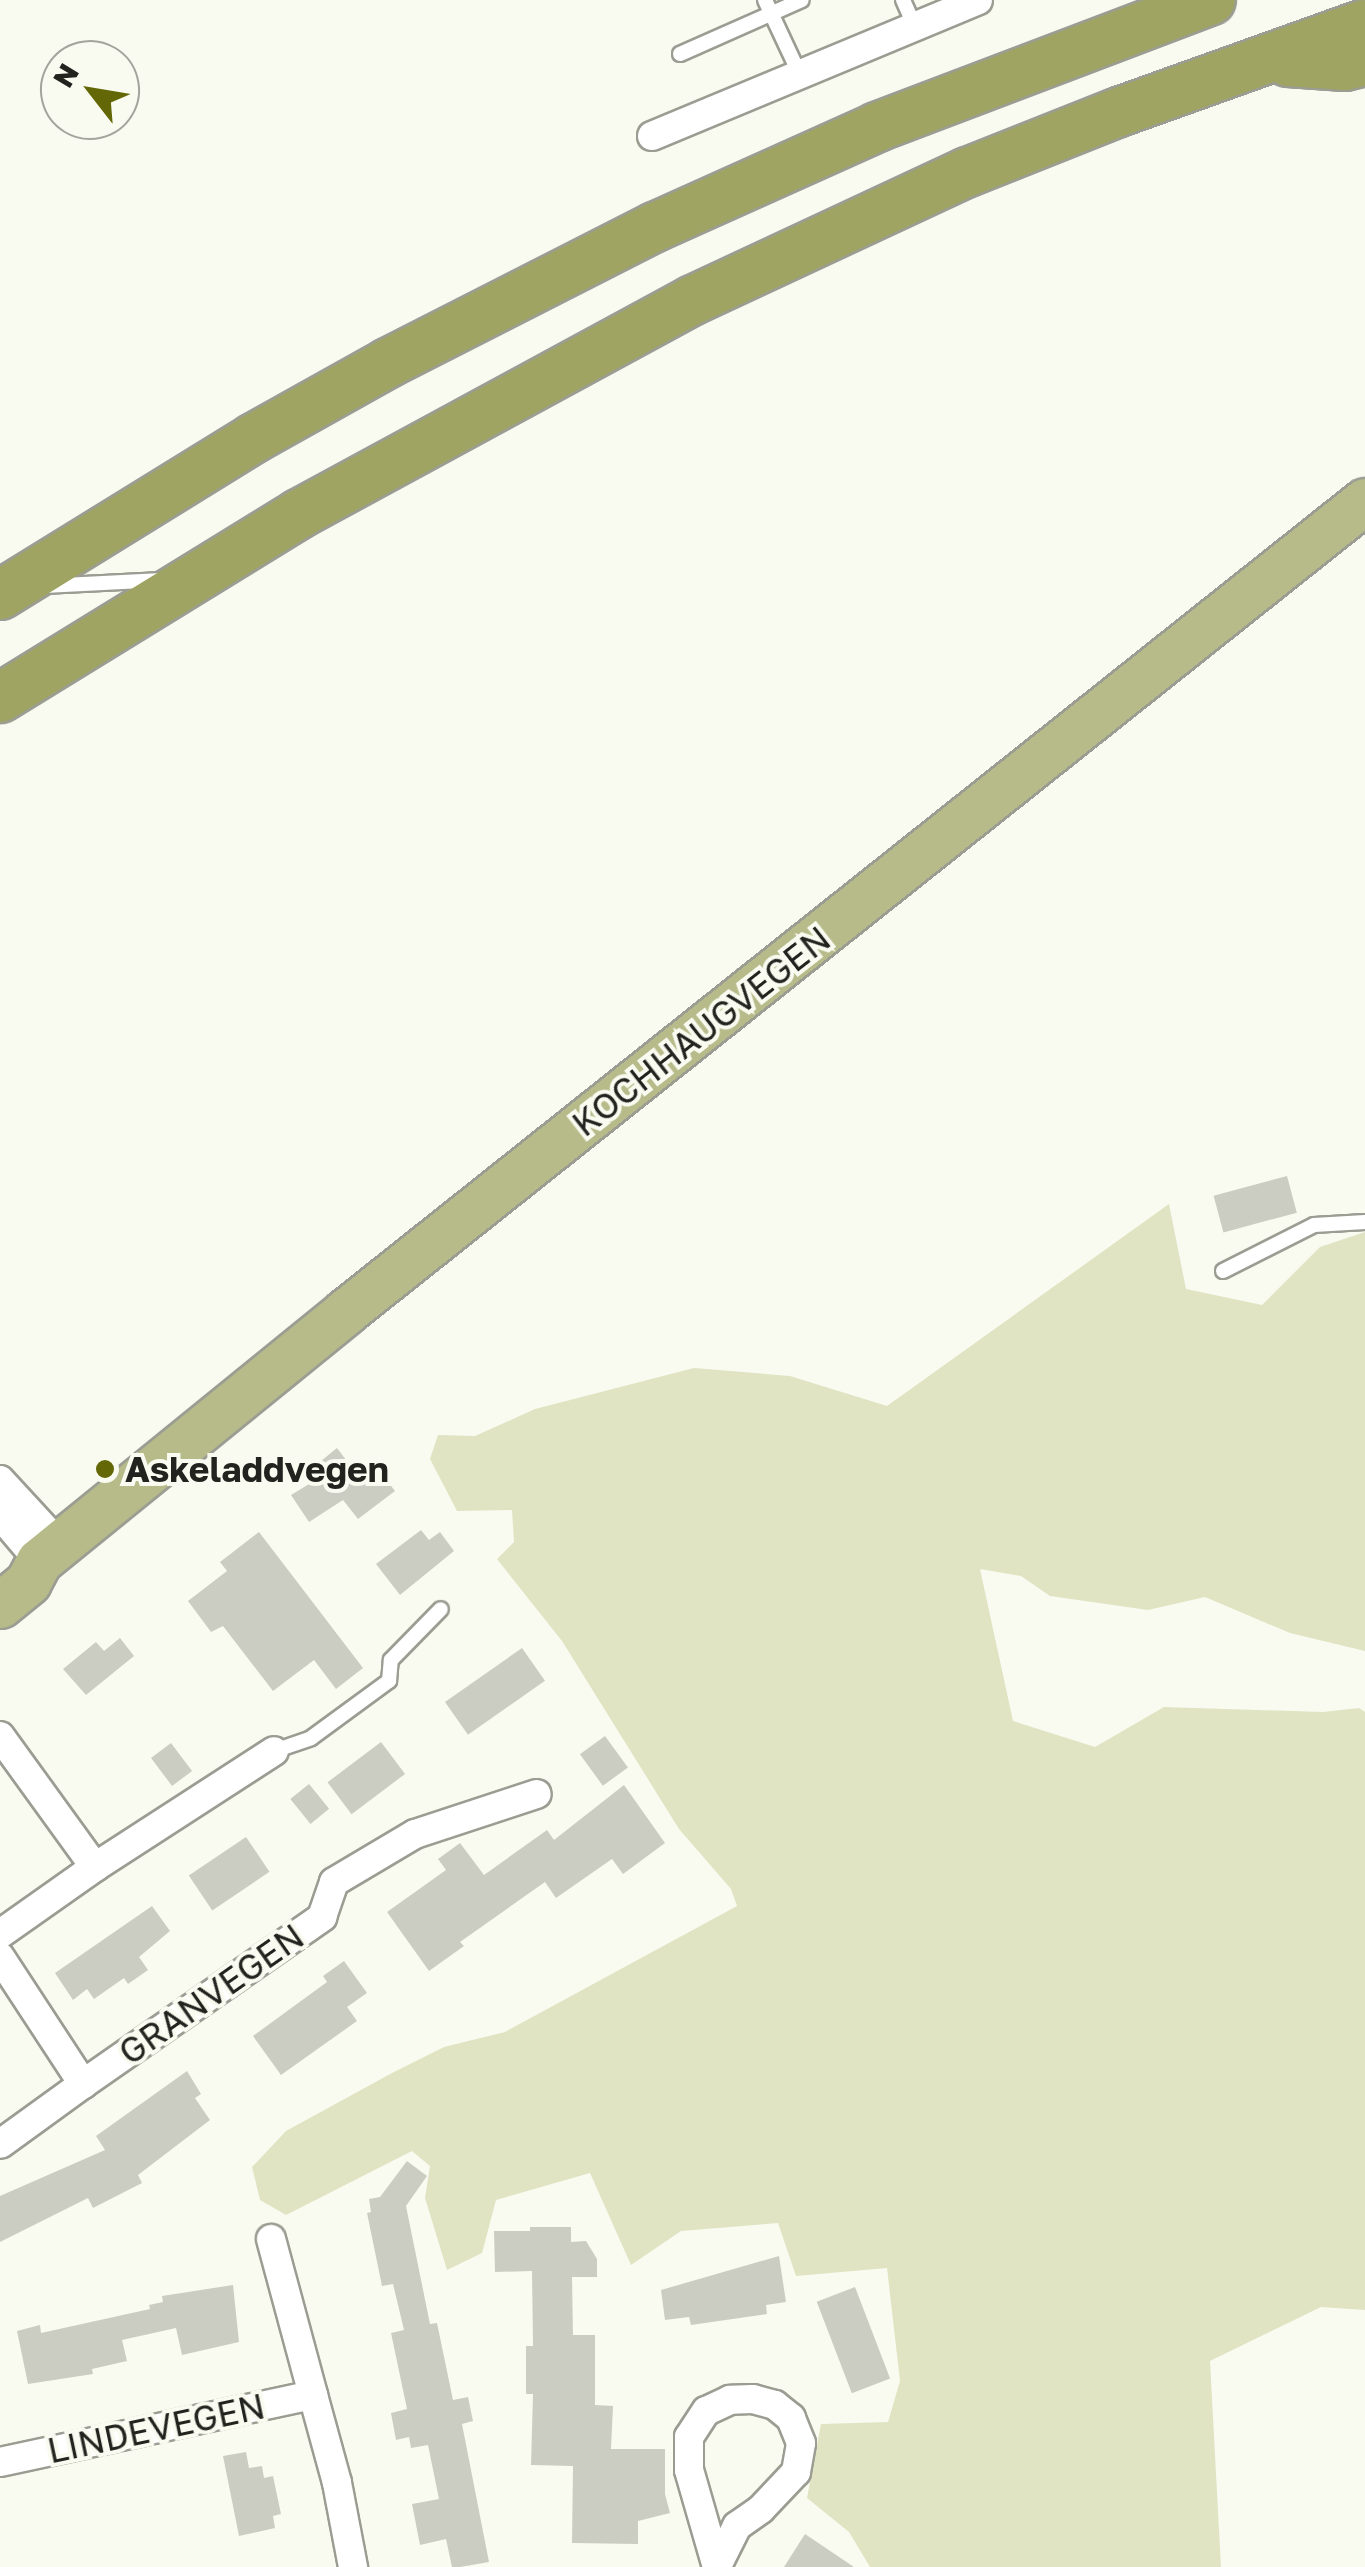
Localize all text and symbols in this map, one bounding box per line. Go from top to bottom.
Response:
north arrow [40,40,140,140]
text: N [46,58,85,93]
street label: KOCHHAUGVEGEN [564,917,838,1145]
place label: Askeladdvegen [125,1448,389,1490]
marker: Askeladdvegen [94,1458,116,1480]
street label: GRANVEGEN [111,1915,311,2073]
street label: LINDEVEGEN [44,2384,268,2472]

